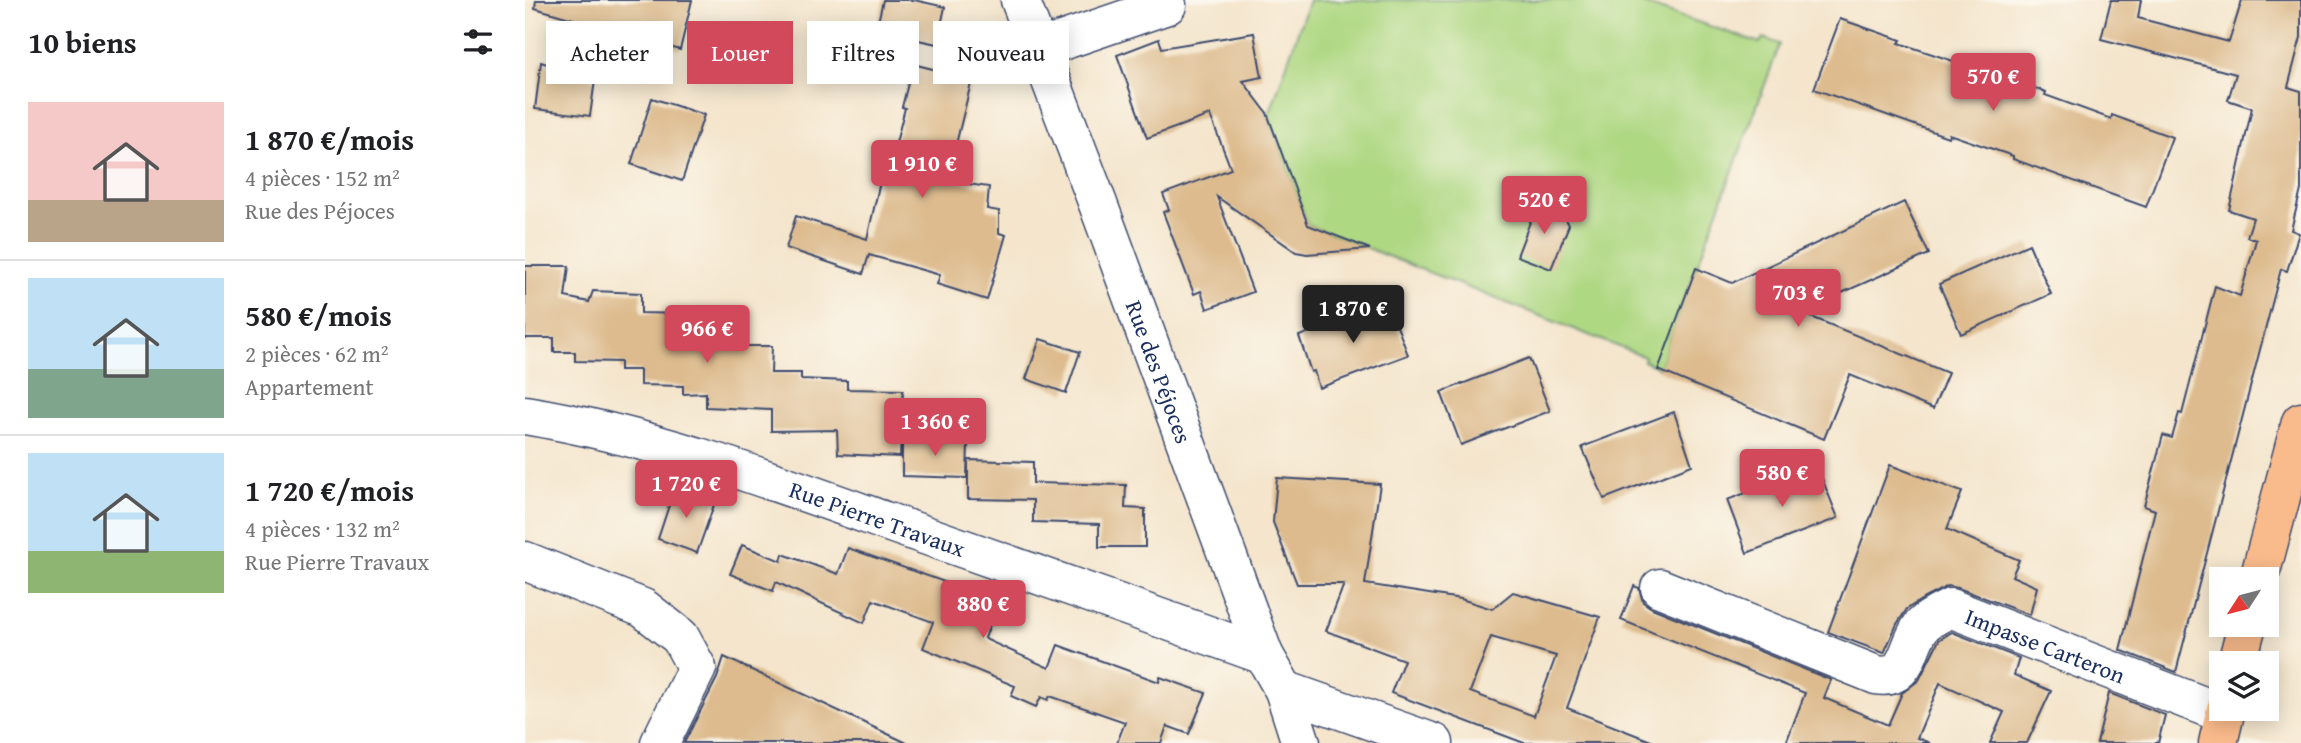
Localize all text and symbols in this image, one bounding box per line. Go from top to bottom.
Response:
text: 10 biens [28,20,137,64]
chip: Acheter [546,21,673,84]
chip: Louer [687,21,793,84]
chip: Filtres [807,21,919,84]
chip: Nouveau [933,21,1069,84]
icon: filters [459,23,497,61]
pin: 570 € [1944,54,2042,113]
text: 570 € [1967,59,2019,92]
text: 1 870 €/mois [245,117,414,161]
icon: home [84,130,168,214]
pin: 1 910 € [857,140,987,200]
text: 1 910 € [887,146,957,179]
text: 4 pièces · 152 m² [245,161,400,194]
pin: 520 € [1495,176,1593,236]
text: 520 € [1518,182,1570,215]
text: Rue des Péjoces [245,194,395,227]
pin: 703 € [1749,270,1847,329]
text: 703 € [1772,275,1824,308]
pin: 1 870 € [1288,286,1418,345]
text: 1 870 € [1318,291,1388,324]
text: 580 €/mois [245,293,392,337]
street label: Rue des Péjoces [1118,295,1201,448]
icon: home [84,306,168,390]
pin: 966 € [658,306,756,365]
text: 966 € [681,311,733,344]
text: 2 pièces · 62 m² [245,337,389,370]
text: Appartement [245,370,374,403]
pin: 1 360 € [870,398,1000,458]
text: 1 360 € [900,404,970,437]
pin: 580 € [1733,449,1831,509]
text: 580 € [1756,455,1808,488]
pin: 1 720 € [621,461,751,520]
text: 1 720 € [651,466,721,499]
text: 1 720 €/mois [245,468,414,512]
street label: Rue Pierre Travaux [785,472,970,565]
icon: home [84,481,168,565]
text: 4 pièces · 132 m² [245,512,400,545]
text: Rue Pierre Travaux [245,545,429,578]
north arrow [2209,567,2279,637]
map controls [2209,567,2279,721]
pin: 880 € [934,580,1032,640]
text: 880 € [957,586,1009,619]
street label: Impasse Carteron [1961,599,2130,691]
button: layers [2209,651,2279,721]

